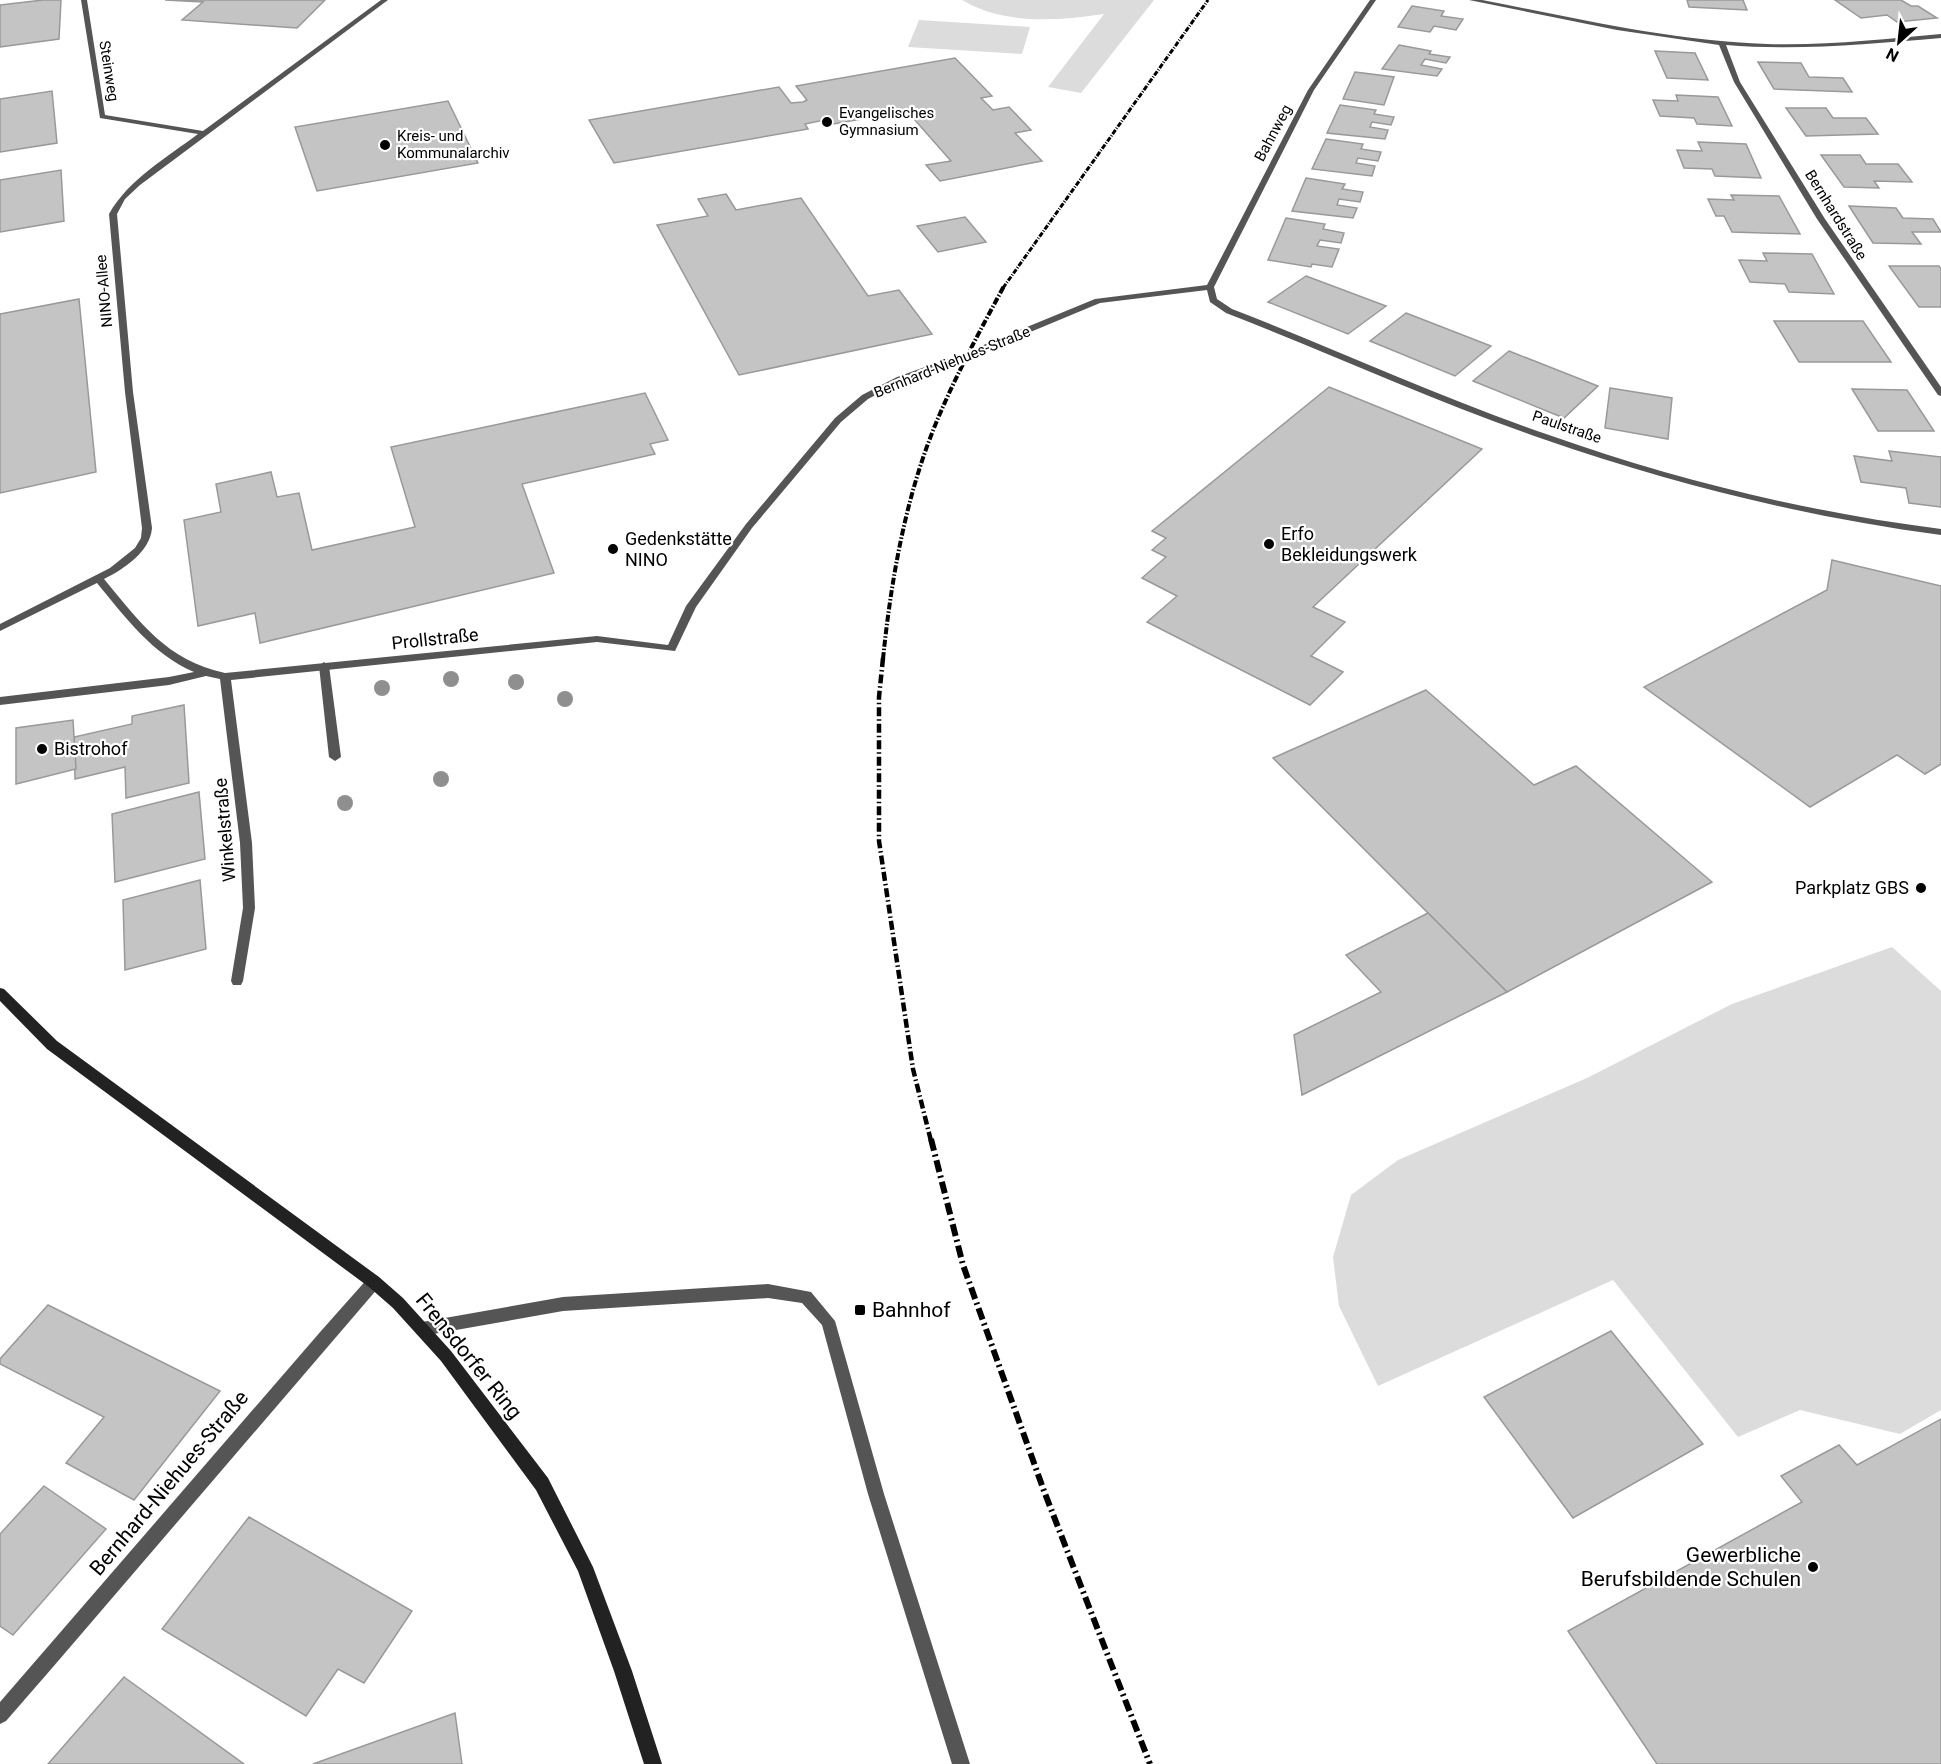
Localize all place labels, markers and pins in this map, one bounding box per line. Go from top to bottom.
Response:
place label: Evangelisches Gymnasium [839,104,934,139]
marker: Evangelisches Gymnasium [820,115,834,129]
place label: Kreis- und Kommunalarchiv [397,127,510,162]
marker: Kreis- und Kommunalarchiv [378,138,392,152]
place label: Erfo Bekleidungswerk [1281,523,1418,565]
place label: Gedenkstätte NINO [625,528,732,570]
marker: Erfo Bekleidungswerk [1262,537,1276,551]
marker: Gedenkstätte NINO [606,542,620,556]
place label: Bistrohof [54,738,128,759]
marker: Bistrohof [35,742,49,756]
place label: Parkplatz GBS [1795,877,1909,898]
marker: Parkplatz GBS [1914,881,1928,895]
place label: Bahnhof [872,1298,951,1322]
marker: Bahnhof [853,1303,867,1317]
place label: Gewerbliche Berufsbildende Schulen [1581,1543,1801,1591]
marker: Gewerbliche Berufsbildende Schulen [1806,1560,1820,1574]

